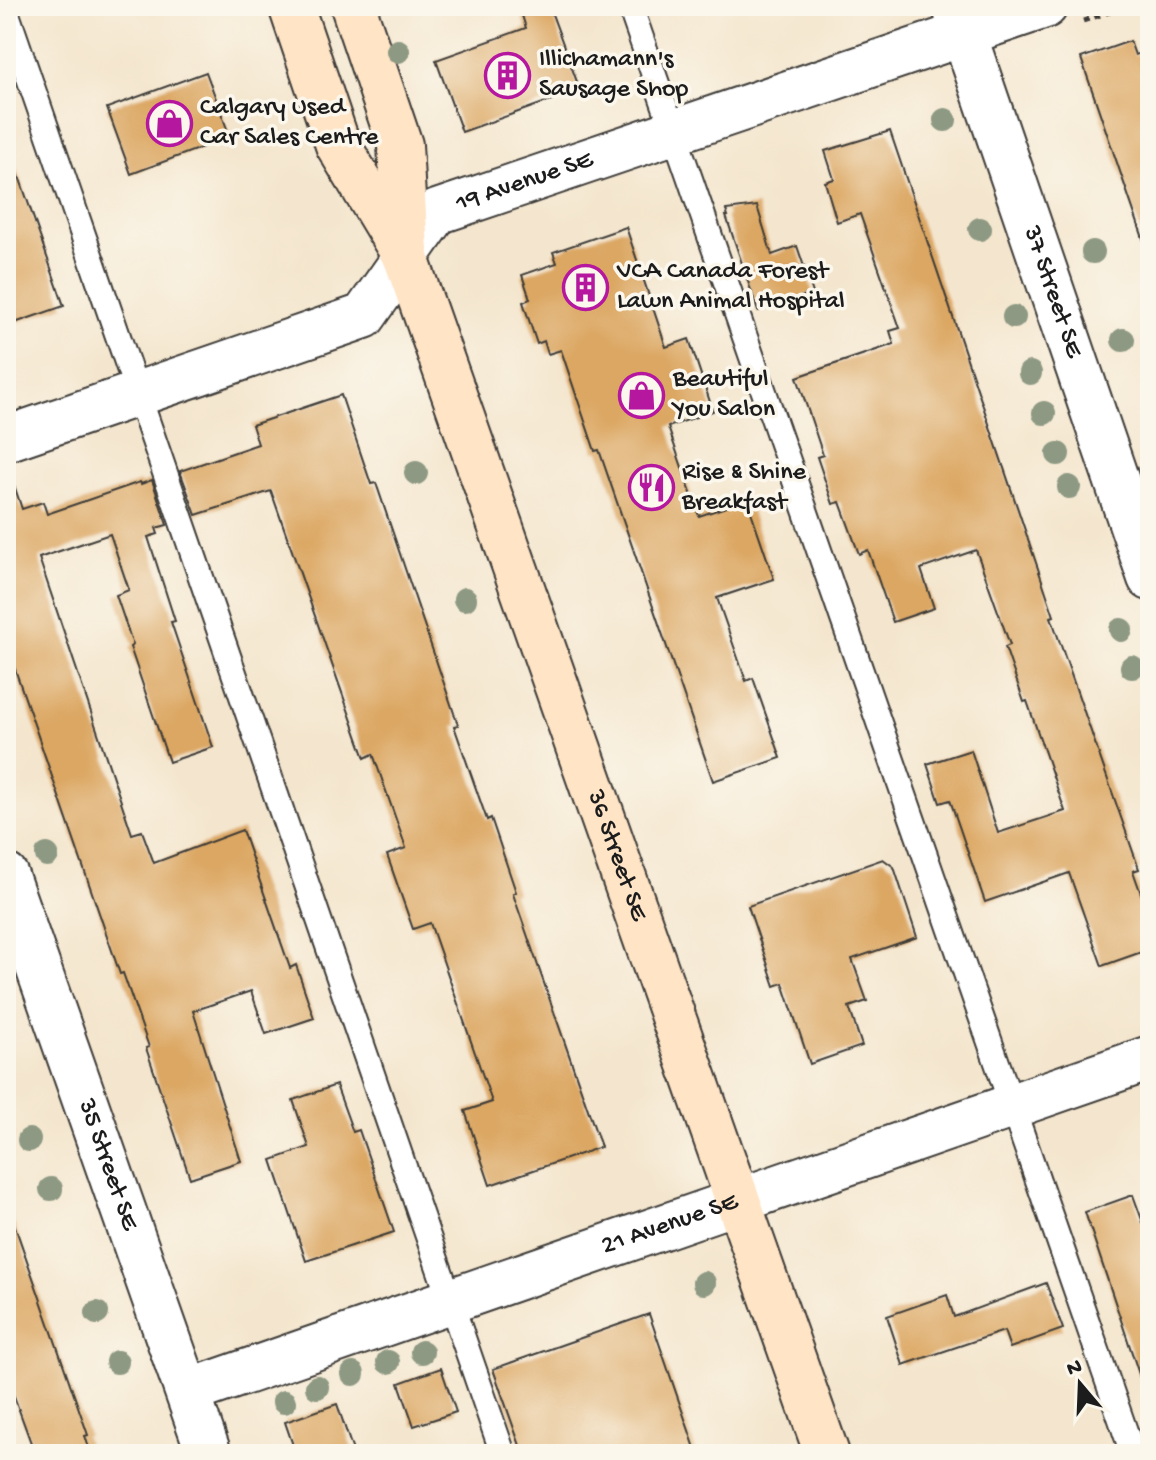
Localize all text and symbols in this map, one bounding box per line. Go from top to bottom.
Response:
place label: Illichamann's Sausage Shop [539,45,689,106]
building icon: Illichamann's Sausage Shop [484,51,532,99]
place label: Calgary Used Car Sales Centre [200,93,379,154]
shop icon: Calgary Used Car Sales Centre [145,99,193,147]
street label: 19 Avenue SE [451,145,598,220]
street label: 37 Street SE [1015,221,1089,362]
place label: VCA Canada Forest Lawn Animal Hospital [616,257,845,318]
building icon: VCA Canada Forest Lawn Animal Hospital [562,263,610,311]
place label: Beautiful You Salon [671,365,776,426]
shop icon: Beautiful You Salon [618,371,666,419]
place label: Rise & Shine Breakfast [681,458,807,519]
restaurant icon: Rise & Shine Breakfast [627,464,675,512]
street label: 36 Street SE [579,785,654,926]
street label: 35 Street SE [70,1094,145,1235]
street label: 21 Avenue SE [598,1187,743,1263]
north arrow [1040,1344,1120,1424]
text: N [1064,1354,1086,1384]

